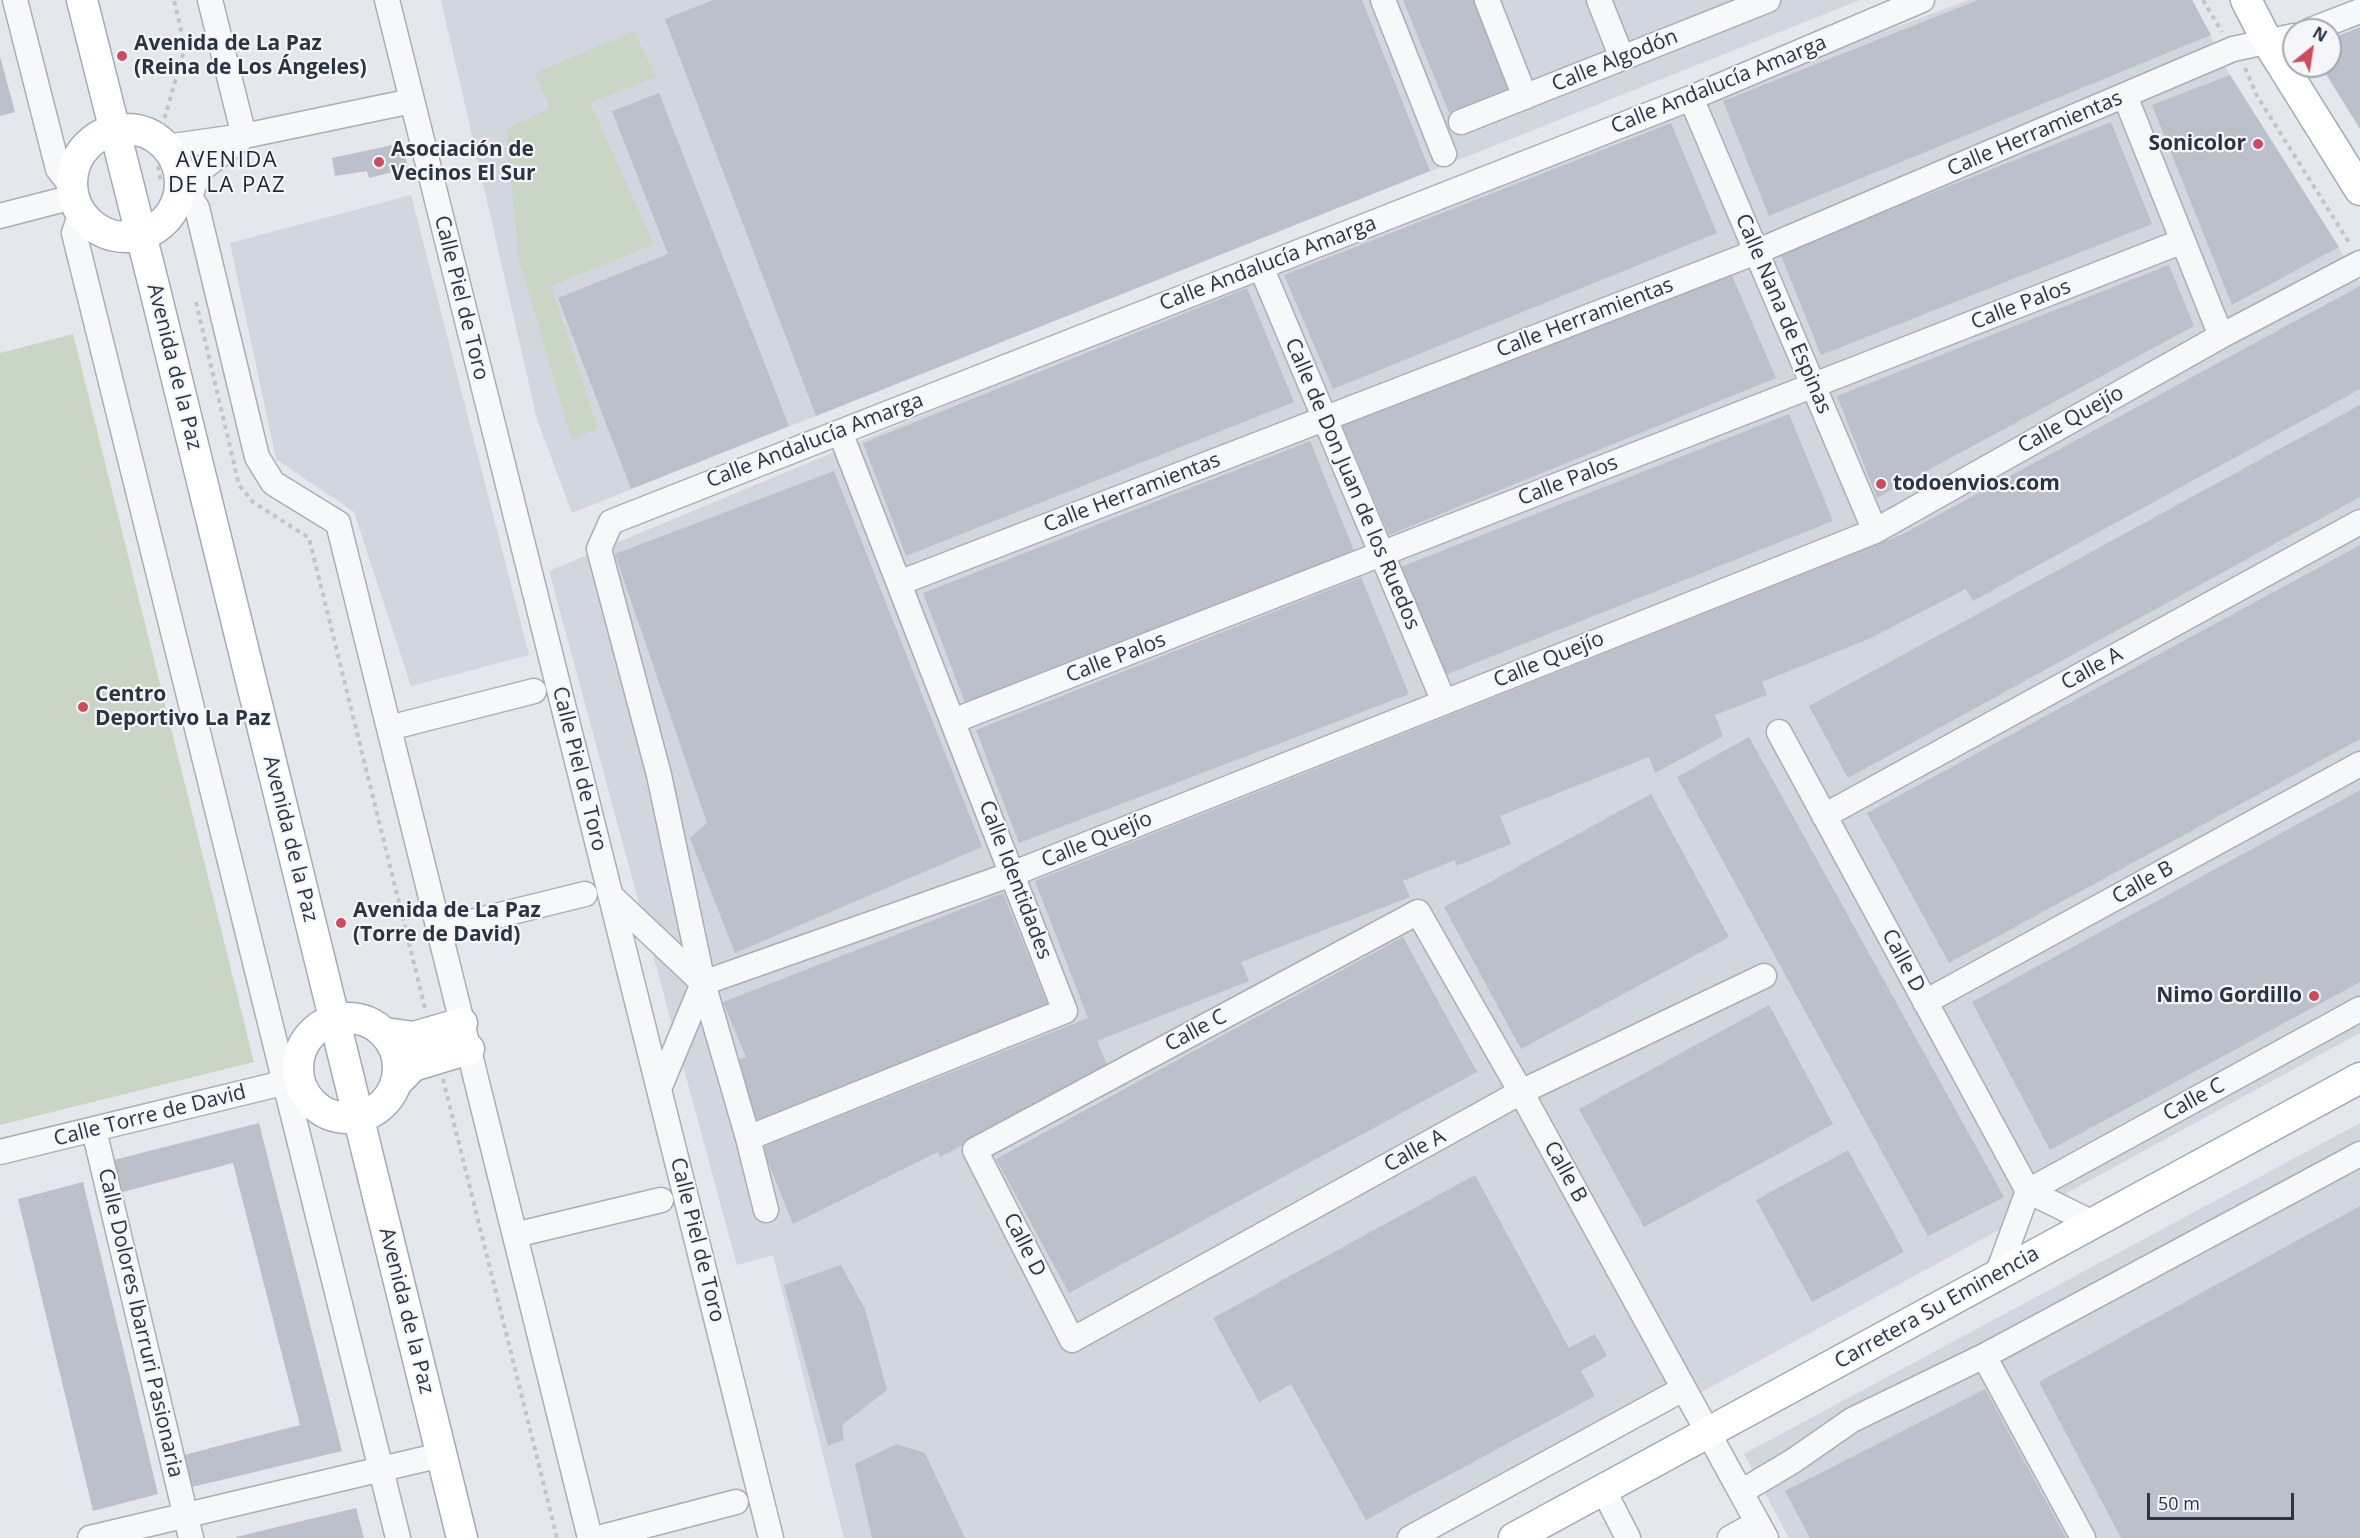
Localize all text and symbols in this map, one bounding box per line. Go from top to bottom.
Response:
north arrow [2282,18,2342,78]
text: N [2309,21,2331,47]
street label: Calle Algodón [1548,24,1682,98]
street label: Calle Andalucía Amarga [1608,30,1830,140]
place label: Avenida de La Paz (Reina de Los Ángeles) [134,31,367,81]
marker: Avenida de La Paz (Reina de Los Ángeles) [115,49,129,63]
street label: Calle Herramientas [1944,86,2126,182]
place label: Sonicolor [2148,131,2246,157]
place label: Asociación de Vecinos El Sur [391,137,535,187]
marker: Sonicolor [2251,137,2265,151]
district label: AVENIDA DE LA PAZ [168,148,286,200]
marker: Asociación de Vecinos El Sur [372,155,386,169]
street label: Calle Nana de Espinas [1729,210,1837,418]
street label: Calle Andalucía Amarga [1156,211,1380,317]
street label: Calle Piel de Toro [428,213,494,383]
street label: Calle Herramientas [1493,273,1677,363]
street label: Calle Palos [1967,274,2075,336]
street label: Avenida de la Paz [141,281,207,453]
street label: Calle de Don Juan de los Ruedos [1279,334,1425,634]
street label: Calle Quejío [2014,381,2128,459]
street label: Calle Andalucía Amarga [703,388,927,494]
street label: Calle Herramientas [1040,448,1224,538]
street label: Calle Palos [1514,450,1622,512]
place label: todoenvios.com [1893,471,2060,497]
marker: todoenvios.com [1874,477,1888,491]
street label: Calle Quejío [1490,626,1608,694]
street label: Calle Palos [1062,627,1170,689]
street label: Calle A [2057,642,2127,696]
place label: Centro Deportivo La Paz [95,682,271,732]
street label: Calle Piel de Toro [546,684,612,854]
marker: Centro Deportivo La Paz [76,700,90,714]
street label: Avenida de la Paz [257,753,323,925]
street label: Calle Identidades [973,797,1057,963]
street label: Calle Quejío [1038,806,1156,874]
street label: Calle B [2108,856,2178,910]
place label: Avenida de La Paz (Torre de David) [353,898,541,948]
marker: Avenida de La Paz (Torre de David) [334,916,348,930]
street label: Calle D [1876,925,1930,997]
place label: Nimo Gordillo [2156,983,2302,1009]
marker: Nimo Gordillo [2307,989,2321,1003]
street label: Calle C [1161,1004,1231,1058]
street label: Calle C [2159,1073,2229,1127]
street label: Calle Torre de David [51,1080,249,1152]
street label: Calle A [1380,1124,1450,1178]
street label: Calle B [1538,1137,1592,1207]
street label: Calle Piel de Toro [664,1155,730,1325]
street label: Calle Dolores Ibarruri Pasionaria [92,1166,188,1480]
street label: Calle D [997,1209,1051,1281]
street label: Avenida de la Paz [373,1225,439,1397]
street label: Carretera Su Eminencia [1830,1241,2044,1375]
scale bar [2150,1481,2297,1519]
text: 50 m [2158,1491,2200,1515]

